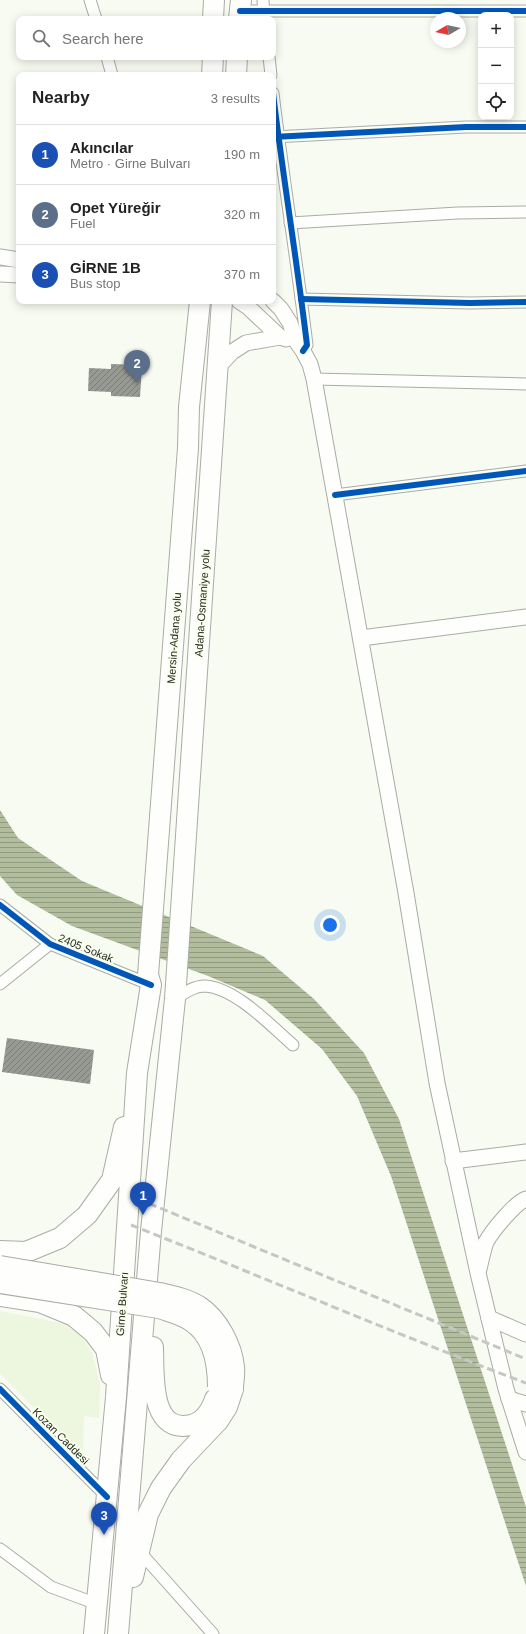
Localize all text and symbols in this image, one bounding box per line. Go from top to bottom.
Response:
north arrow [430,12,466,48]
map controls [478,12,514,120]
button: + [478,12,514,48]
search box [16,16,276,60]
icon: search [30,27,52,49]
text: Search here [62,30,144,47]
button: − [478,48,514,84]
button: locate [478,84,514,120]
text: Nearby [32,88,90,107]
text: 3 results [211,91,260,106]
text: Akıncılar [70,139,133,156]
text: 1 [41,147,49,162]
text: 190 m [224,147,260,162]
text: Metro · Girne Bulvarı [70,156,191,171]
text: Opet Yüreğir [70,199,161,216]
text: 2 [41,207,49,222]
text: 320 m [224,207,260,222]
text: Fuel [70,216,95,231]
text: GİRNE 1B [70,259,141,276]
text: 3 [41,267,49,282]
text: 370 m [224,267,260,282]
text: Bus stop [70,276,121,291]
pin: 2 [124,350,150,383]
street label: Adana-Osmaniye yolu [192,549,212,657]
street label: Mersin-Adana yolu [165,592,183,684]
your location [320,915,340,935]
street label: 2405 Sokak [57,932,116,965]
pin: 1 [130,1182,156,1215]
street label: Girne Bulvarı [114,1272,130,1336]
street label: Kozan Caddesi [30,1405,92,1467]
pin: 3 [91,1502,117,1535]

